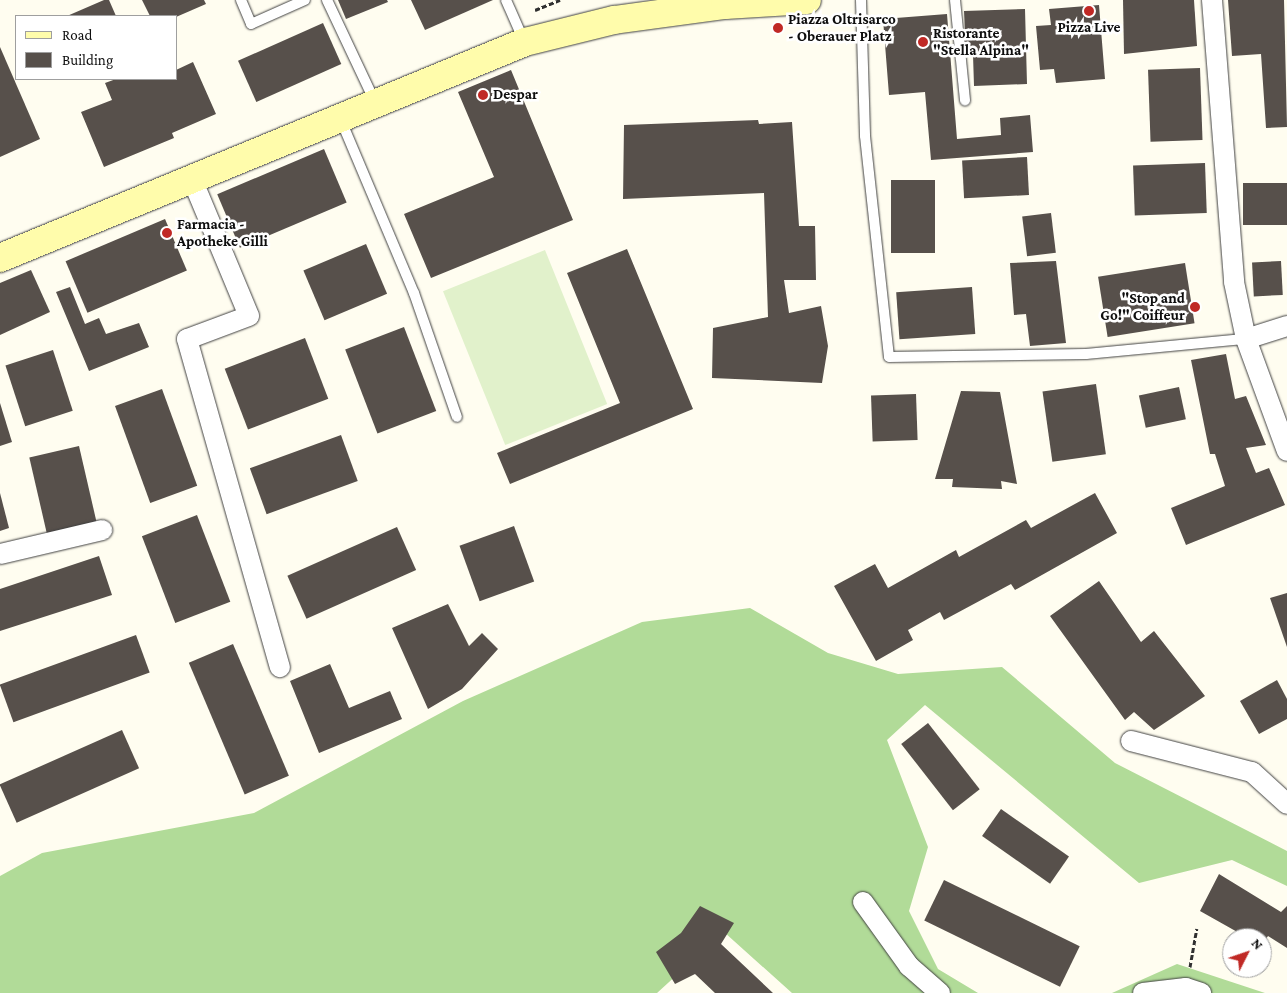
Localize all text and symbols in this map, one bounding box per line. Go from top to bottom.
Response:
marker: Pizza Live [1083,5,1095,17]
place label: Piazza Oltrisarco - Oberauer Platz [788,10,896,45]
legend [15,15,178,80]
place label: Pizza Live [1057,19,1121,37]
marker: Piazza Oltrisarco - Oberauer Platz [772,22,784,34]
place label: Ristorante "Stella Alpina" [933,24,1029,59]
text: Road [62,27,92,43]
marker: Ristorante "Stella Alpina" [917,36,929,48]
text: Building [62,52,113,68]
place label: Despar [493,86,538,104]
marker: Despar [477,89,489,101]
place label: Farmacia - Apotheke Gilli [177,215,268,250]
marker: Farmacia - Apotheke Gilli [161,227,173,239]
place label: "Stop and Go!" Coiffeur [1100,289,1185,324]
marker: "Stop and Go!" Coiffeur [1189,301,1201,313]
north arrow [1222,928,1272,978]
text: N [1248,935,1267,953]

